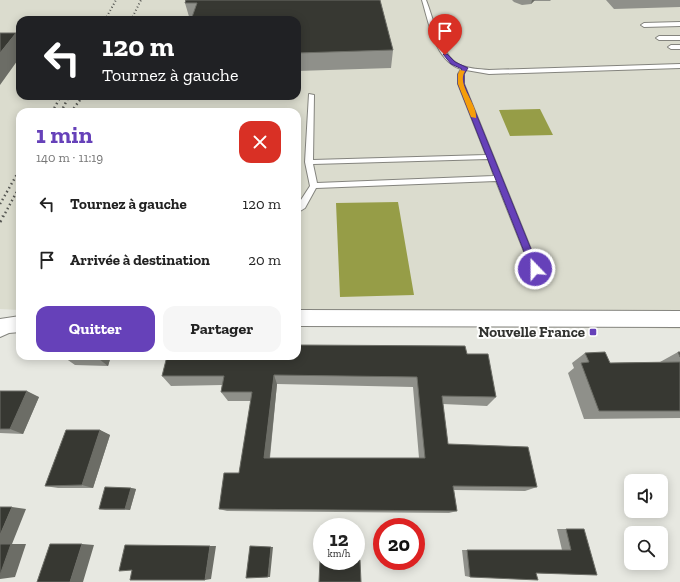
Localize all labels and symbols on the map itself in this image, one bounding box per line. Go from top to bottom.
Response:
pin [428,14,462,55]
position arrow [514,248,556,290]
place label: Nouvelle France [478,323,585,341]
marker: Nouvelle France [588,327,598,337]
speed limit sign: 20 [373,518,425,570]

